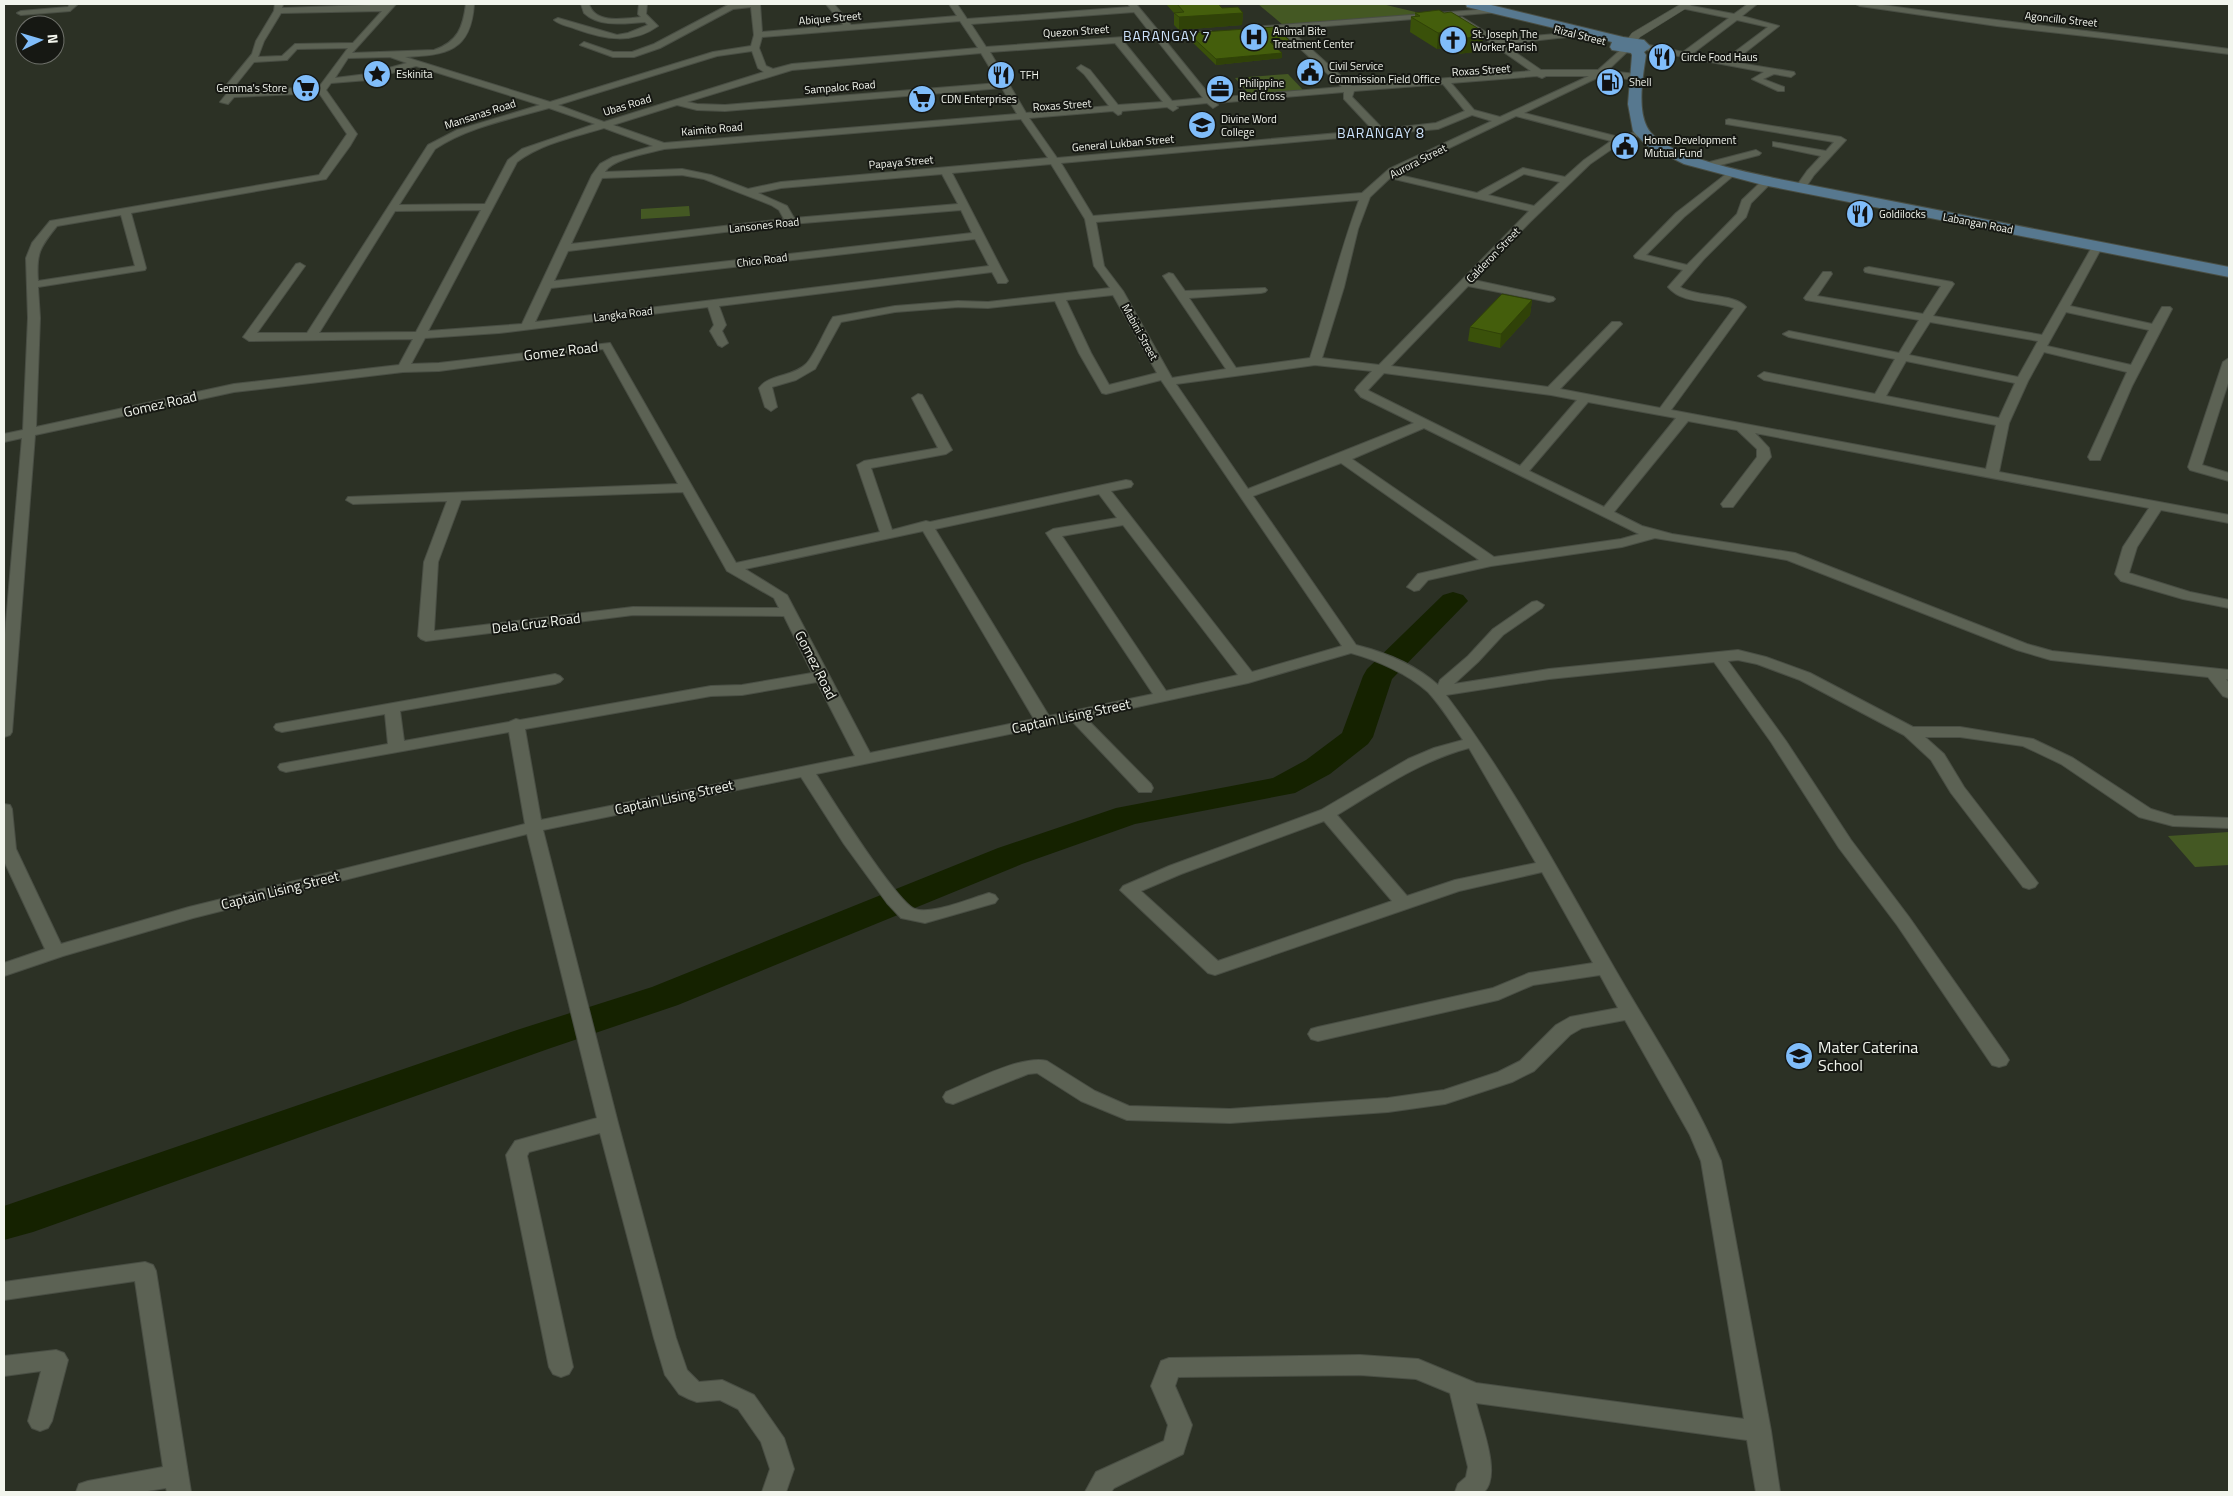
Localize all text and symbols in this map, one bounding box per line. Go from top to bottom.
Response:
street label: Abique Street [798,7,862,29]
street label: Agoncillo Street [2024,7,2098,31]
north arrow [15,15,65,65]
street label: Quezon Street [1042,21,1110,41]
street label: Rizal Street [1552,21,1608,49]
hospital icon: Animal Bite Treatment Center [1239,22,1269,52]
place label: Animal Bite Treatment Center [1273,23,1354,52]
district label: BARANGAY 7 [1123,25,1211,46]
church icon: St. Joseph The Worker Parish [1438,25,1468,55]
place label: St. Joseph The Worker Parish [1472,26,1538,55]
text: N [43,33,64,45]
restaurant icon: Circle Food Haus [1647,42,1677,72]
place label: Circle Food Haus [1681,49,1758,65]
public building icon: Civil Service Commission Field Office [1295,57,1325,87]
place label: Civil Service Commission Field Office [1329,58,1440,87]
place icon: Eskinita [362,59,392,89]
restaurant icon: TFH [986,60,1016,90]
street label: Roxas Street [1451,60,1511,80]
place label: Eskinita [396,66,433,82]
place label: TFH [1020,67,1039,83]
fuel station icon: Shell [1595,67,1625,97]
supermarket icon: Gemma's Store [291,73,321,103]
office icon: Philippine Red Cross [1205,74,1235,104]
place label: Shell [1629,74,1652,90]
place label: Philippine Red Cross [1239,75,1285,104]
street label: Sampaloc Road [804,76,876,98]
place label: Gemma's Store [216,80,287,96]
supermarket icon: CDN Enterprises [907,84,937,114]
street label: Ubas Road [601,90,653,120]
place label: CDN Enterprises [941,91,1017,107]
street label: Mansanas Road [442,95,518,133]
street label: Roxas Street [1032,95,1092,115]
school or university icon: Divine Word College [1187,110,1217,140]
place label: Divine Word College [1221,111,1277,140]
street label: Kaimito Road [681,118,744,140]
district label: BARANGAY 8 [1337,122,1425,143]
street label: General Lukban Street [1071,131,1175,155]
public building icon: Home Development Mutual Fund [1610,131,1640,161]
place label: Home Development Mutual Fund [1644,132,1736,161]
street label: Aurora Street [1387,140,1449,182]
street label: Papaya Street [868,151,934,173]
restaurant icon: Goldilocks [1845,199,1875,229]
place label: Goldilocks [1879,206,1926,222]
street label: Labangan Road [1941,208,2015,238]
street label: Lansones Road [728,213,800,237]
street label: Calderon Street [1462,224,1524,286]
street label: Chico Road [736,249,788,271]
street label: Mabini Street [1118,301,1162,363]
street label: Langka Road [593,302,654,326]
street label: Gomez Road [523,336,599,365]
street label: Gomez Road [121,385,199,422]
street label: Dela Cruz Road [490,607,581,638]
street label: Gomez Road [790,627,843,703]
street label: Captain Lising Street [1010,693,1132,738]
street label: Captain Lising Street [613,774,735,819]
street label: Captain Lising Street [219,865,341,914]
place label: Mater Caterina School [1818,1035,1918,1077]
school or university icon: Mater Caterina School [1784,1041,1814,1071]

